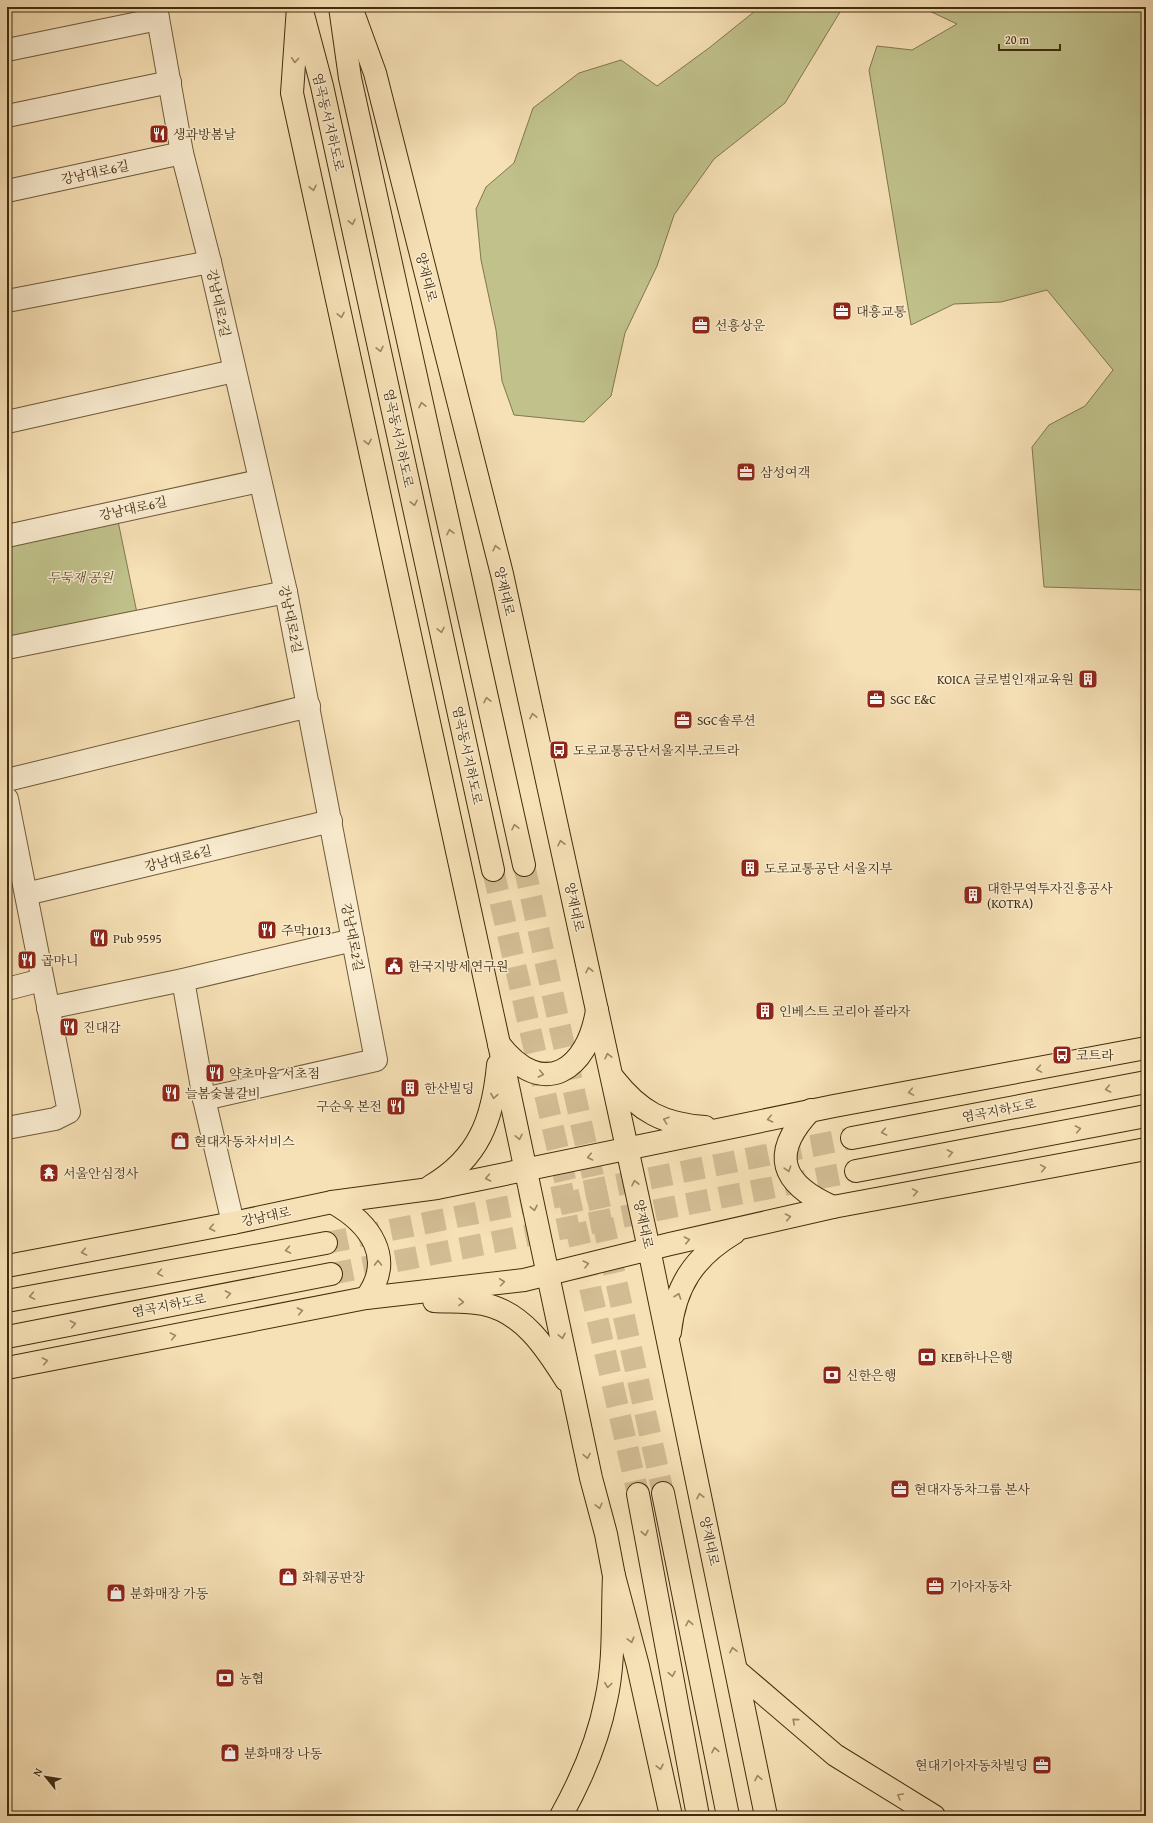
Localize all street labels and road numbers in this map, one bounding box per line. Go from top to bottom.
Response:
street label: 염곡동서지하도로 [308,71,349,174]
street label: 강남대로6길 [59,156,131,189]
street label: 양재대로 [411,250,442,304]
street label: 강남대로2길 [202,267,235,339]
street label: 염곡동서지하도로 [379,387,418,490]
street label: 강남대로6길 [97,492,169,525]
street label: 양재대로 [490,565,520,618]
street label: 강남대로2길 [274,583,307,655]
street label: 염곡동서지하도로 [448,704,487,807]
street label: 강남대로6길 [142,841,214,876]
street label: 양재대로 [560,881,589,934]
street label: 강남대로2길 [337,901,368,973]
street label: 염곡지하도로 [960,1094,1038,1127]
street label: 양재대로 [629,1198,658,1251]
street label: 강남대로 [240,1202,293,1231]
street label: 염곡지하도로 [130,1289,208,1322]
street label: 양재대로 [695,1515,724,1568]

